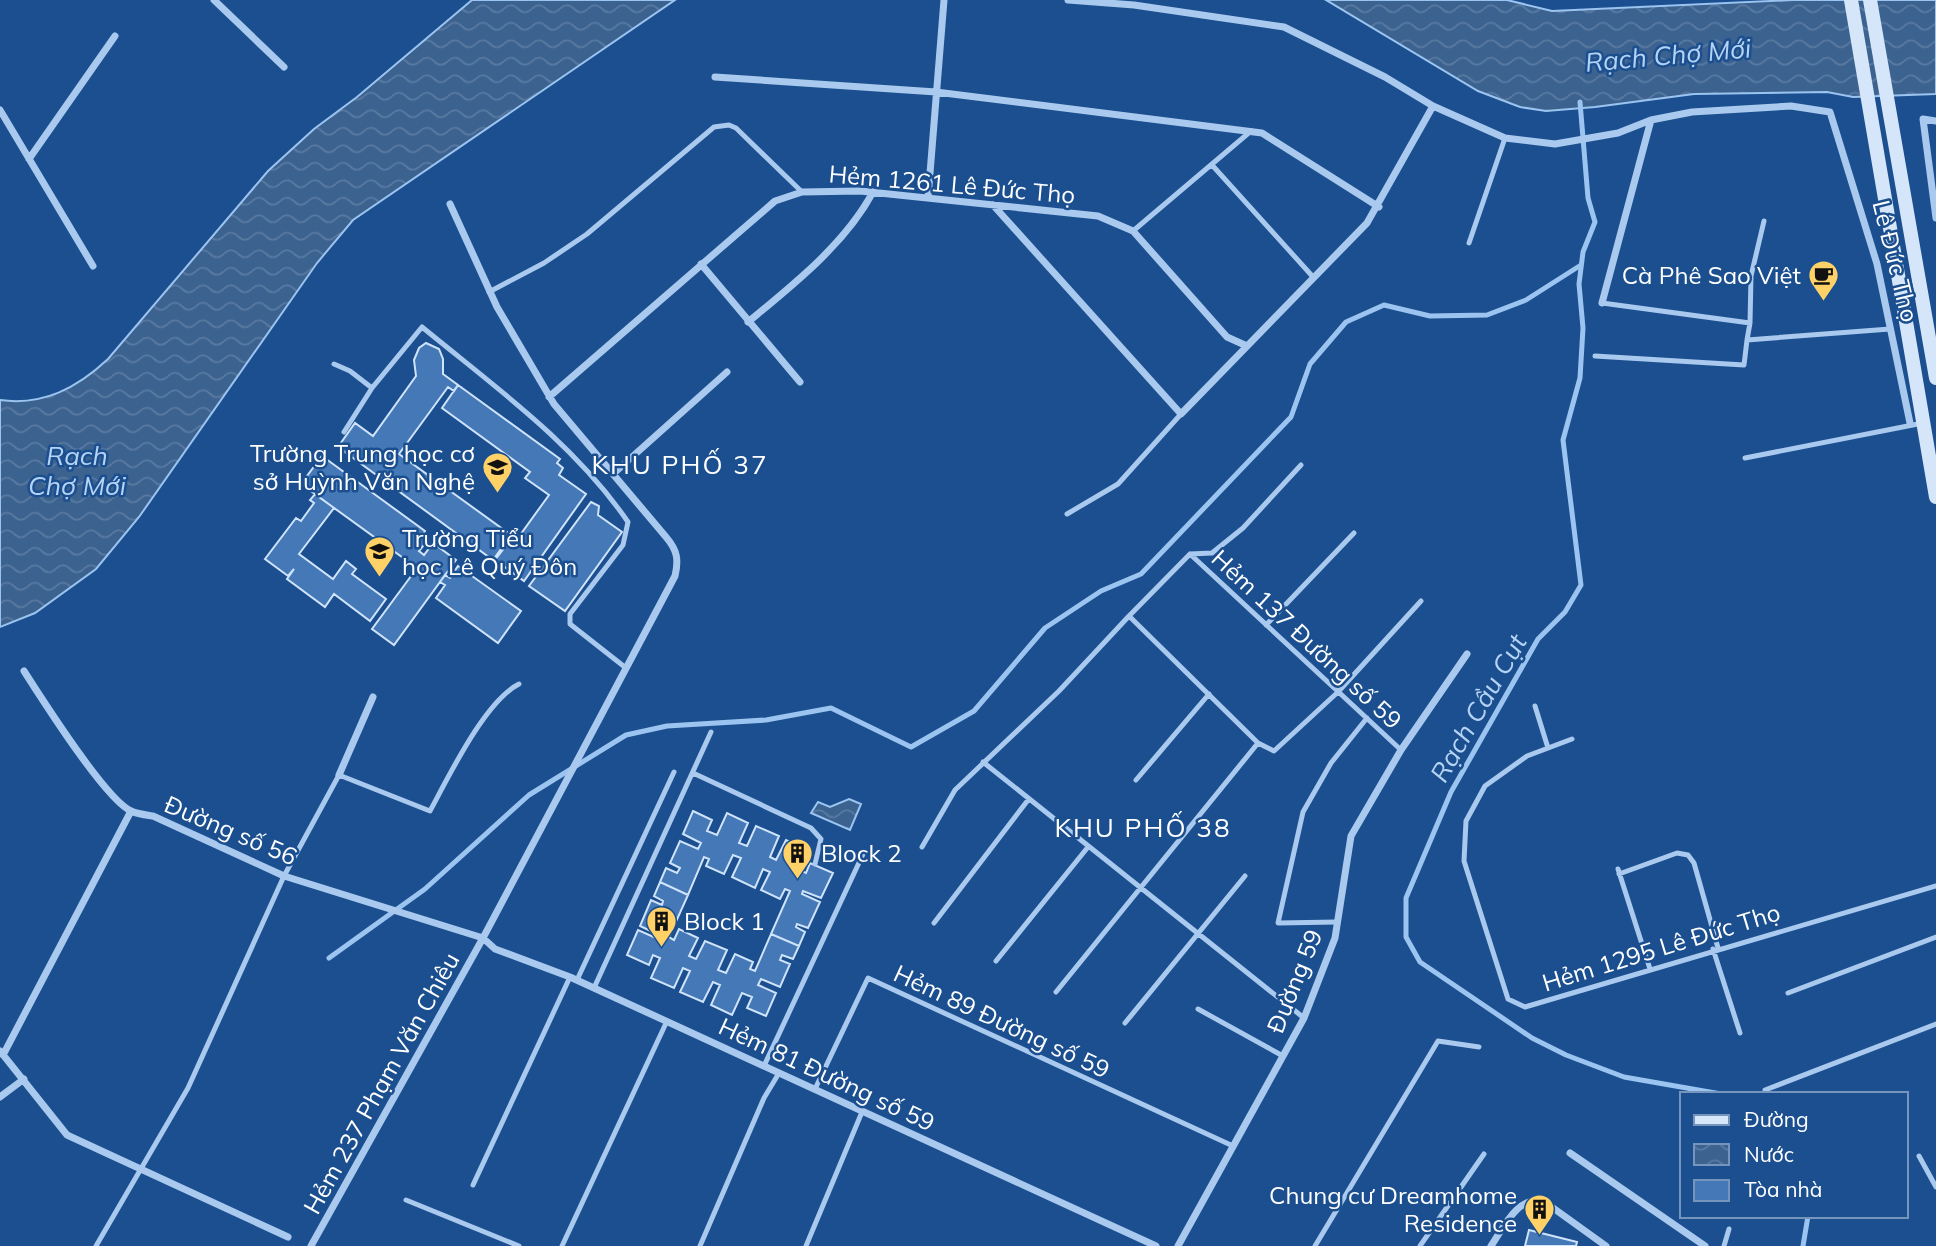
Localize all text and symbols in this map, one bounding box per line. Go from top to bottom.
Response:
water label: Rạch Chợ Mới [1584,31,1753,79]
street label: Hẻm 1261 Lê Đức Thọ [828,158,1076,210]
street label: Lê Đức Thọ [1866,197,1926,325]
cafe icon: Cà Phê Sao Việt [1807,258,1841,302]
place label: Cà Phê Sao Việt [1622,260,1801,290]
place label: Trường Trung học cơ sở Huỳnh Văn Nghệ [250,438,475,496]
water label: Rạch Chợ Mới [28,439,127,502]
district label: KHU PHỐ 37 [591,448,769,481]
school or university icon: Trường Trung học cơ sở Huỳnh Văn Nghệ [481,450,515,494]
place label: Trường Tiểu học Lê Quý Đôn [402,523,577,581]
school or university icon: Trường Tiểu học Lê Quý Đôn [362,535,396,579]
street label: Hẻm 137 Đường số 59 [1206,543,1408,735]
water label: Rạch Cầu Cụt [1422,627,1534,788]
street label: Đường số 56 [160,789,302,871]
district label: KHU PHỐ 38 [1054,811,1232,844]
building icon: Block 2 [781,836,815,880]
place label: Block 2 [821,838,902,868]
street label: Hẻm 1295 Lê Đức Thọ [1538,897,1784,997]
building icon: Block 1 [644,904,678,948]
place label: Block 1 [684,906,765,936]
street label: Đường 59 [1260,925,1328,1037]
street label: Hẻm 237 Phạm Văn Chiêu [297,947,465,1219]
street label: Hẻm 89 Đường số 59 [889,958,1115,1084]
street label: Hẻm 81 Đường số 59 [714,1011,940,1137]
legend [1680,1092,1908,1218]
text: Đường [1744,1106,1809,1132]
text: Nước [1744,1141,1794,1167]
text: Tòa nhà [1744,1176,1822,1202]
place label: Chung cư Dreamhome Residence [1269,1180,1517,1238]
building icon: Chung cư Dreamhome Residence [1523,1192,1557,1236]

